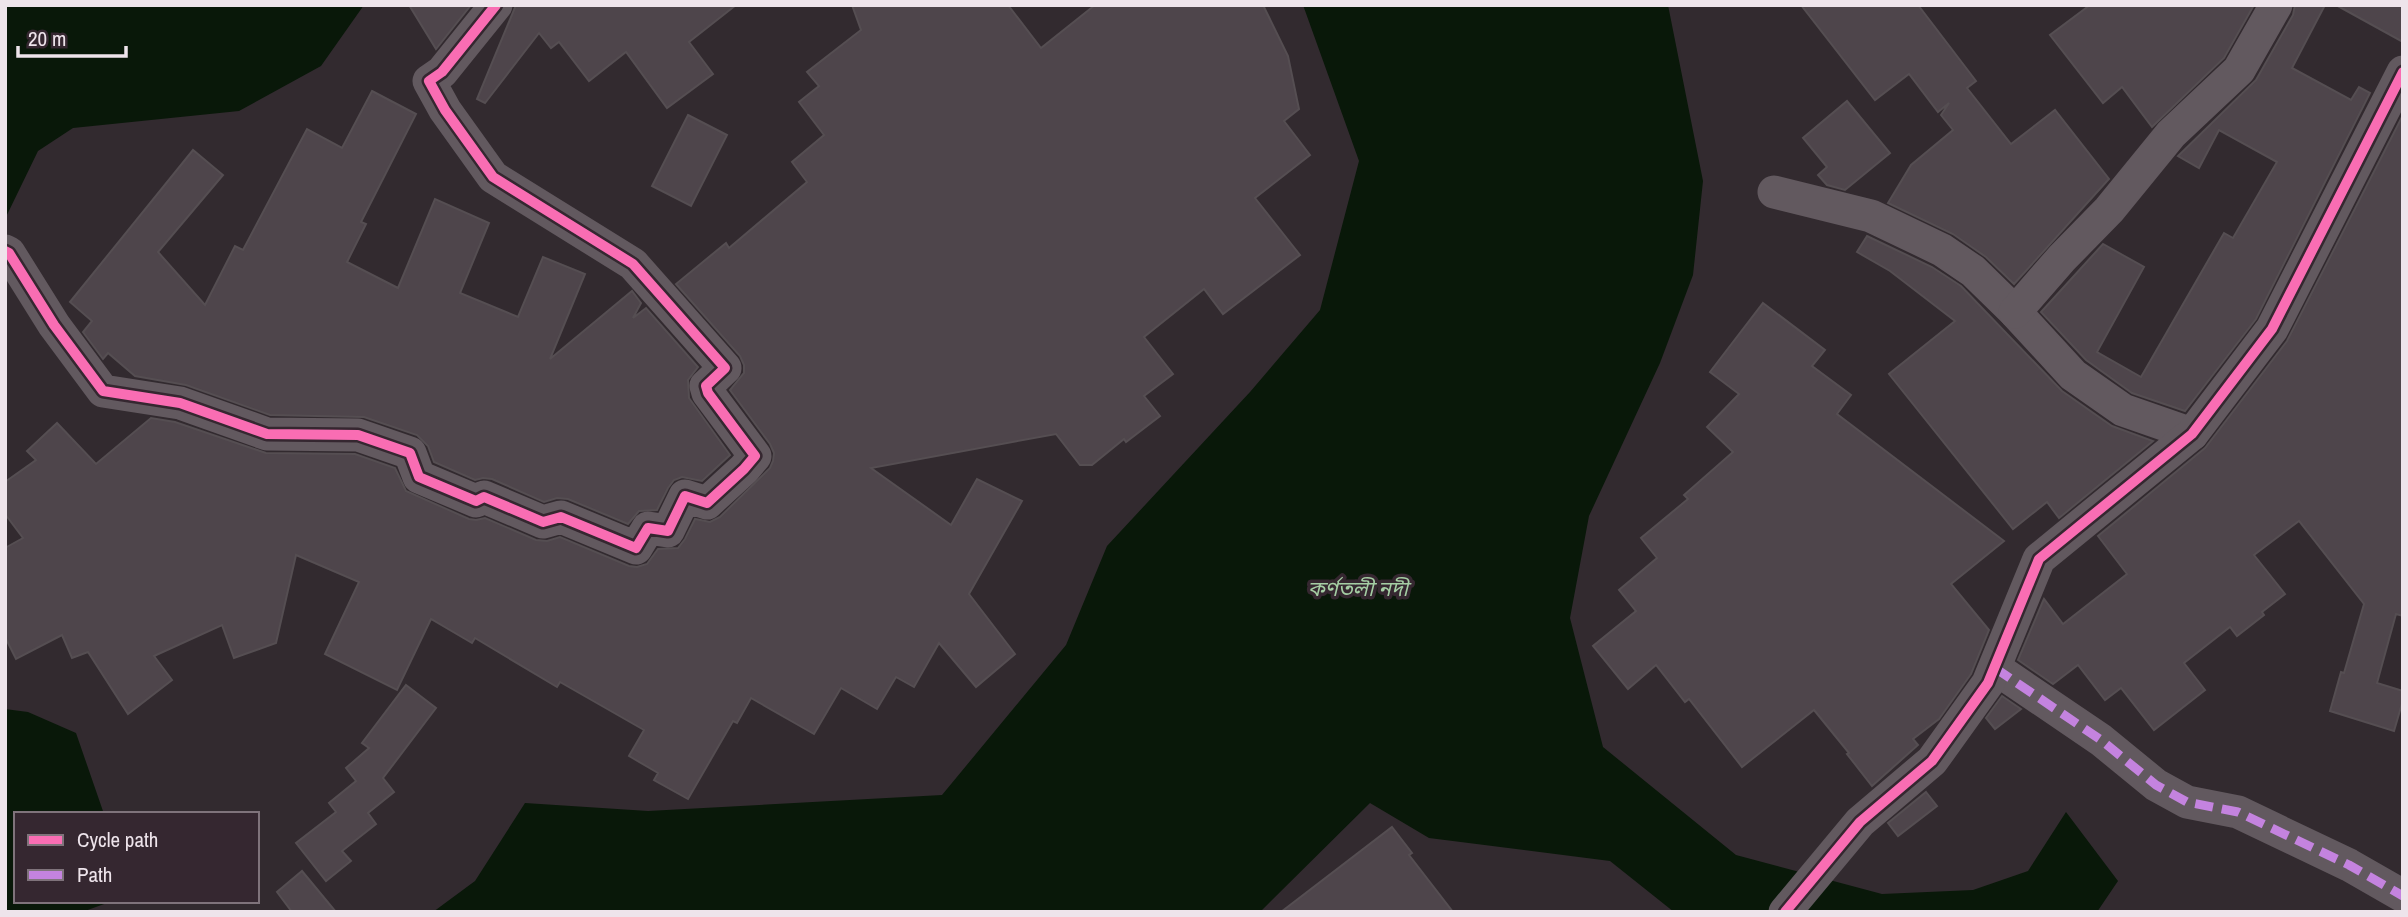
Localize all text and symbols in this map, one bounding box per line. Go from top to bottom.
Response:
scale bar [18,14,126,58]
text: 20 m [28,24,66,53]
water label: কর্ণতলী নদী [1308,574,1413,603]
legend [14,812,259,903]
text: Cycle path [77,825,158,854]
text: Path [77,860,112,889]

